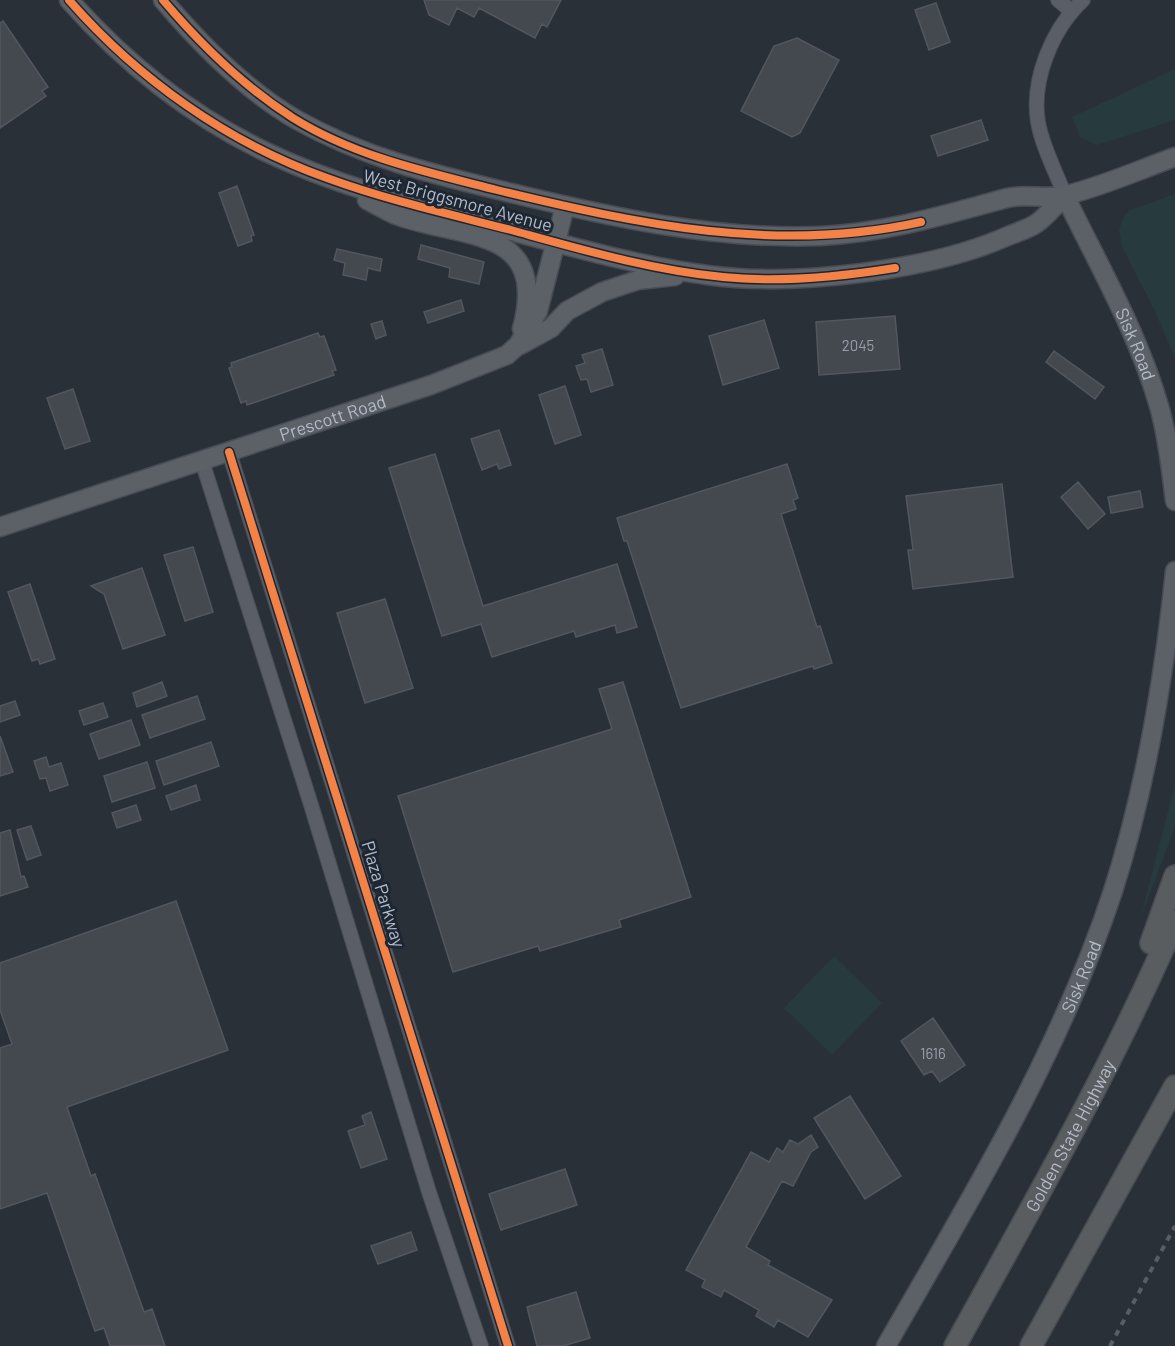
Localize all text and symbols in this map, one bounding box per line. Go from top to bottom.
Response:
street label: West Briggsmore Avenue [361,164,555,236]
street label: Sisk Road [1111,304,1161,383]
house number: 2045 [842,336,874,354]
street label: Prescott Road [276,390,388,445]
street label: Plaza Parkway [357,838,411,950]
street label: Sisk Road [1056,937,1106,1016]
house number: 1616 [920,1044,946,1062]
street label: Golden State Highway [1021,1056,1119,1215]

